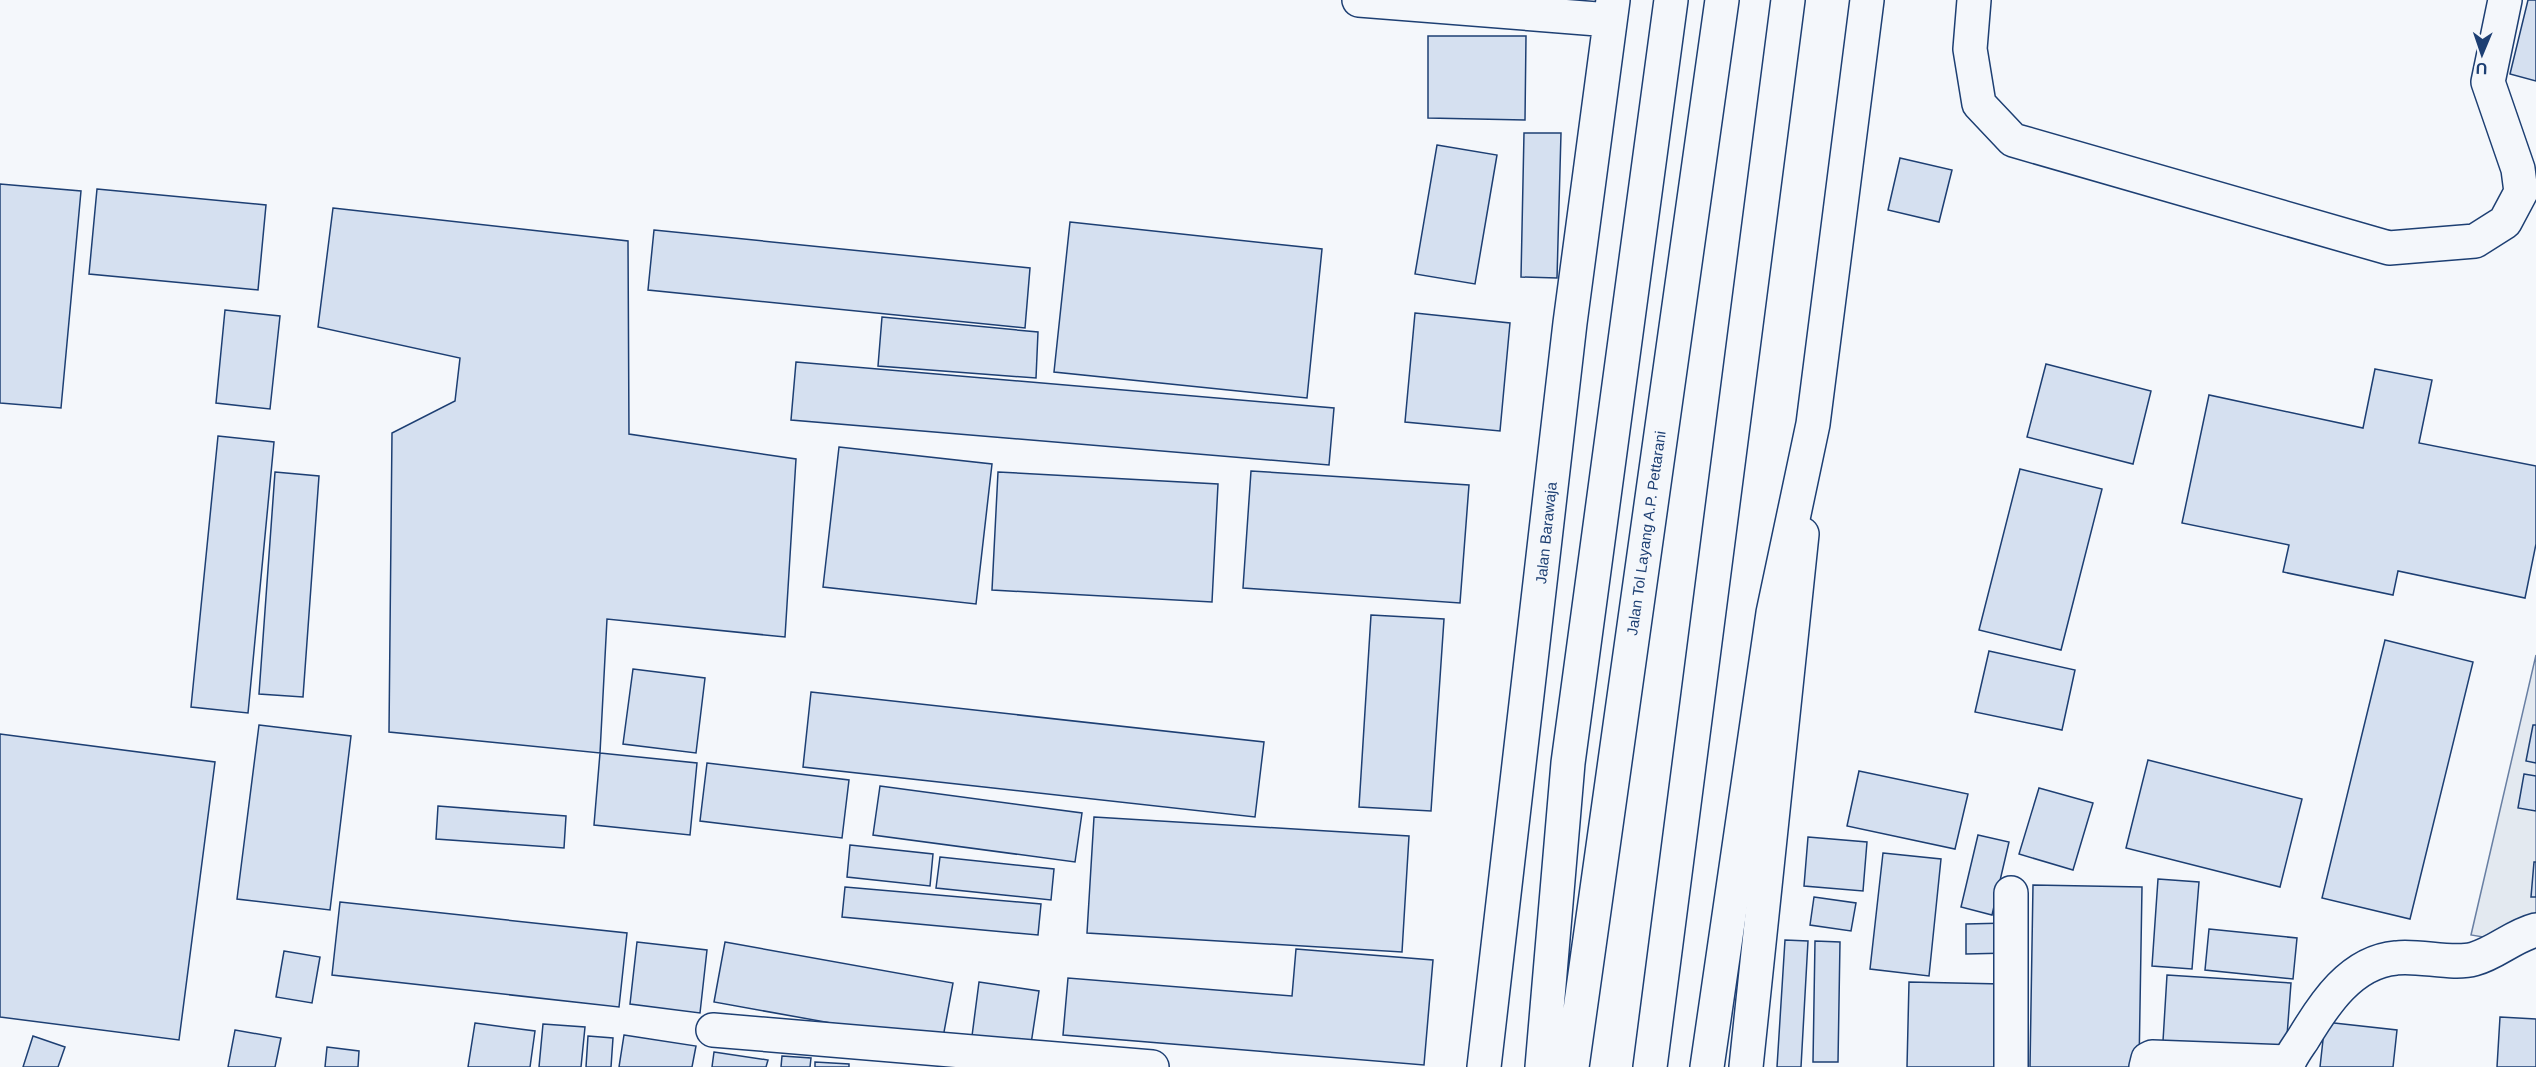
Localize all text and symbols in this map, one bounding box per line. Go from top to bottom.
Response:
north arrow [2452,24,2512,84]
text: U [2475,60,2488,77]
street label: Jalan Tol Layang A.P. Pettarani [1623,430,1669,636]
street label: Jalan Barawaja [1532,480,1560,585]

